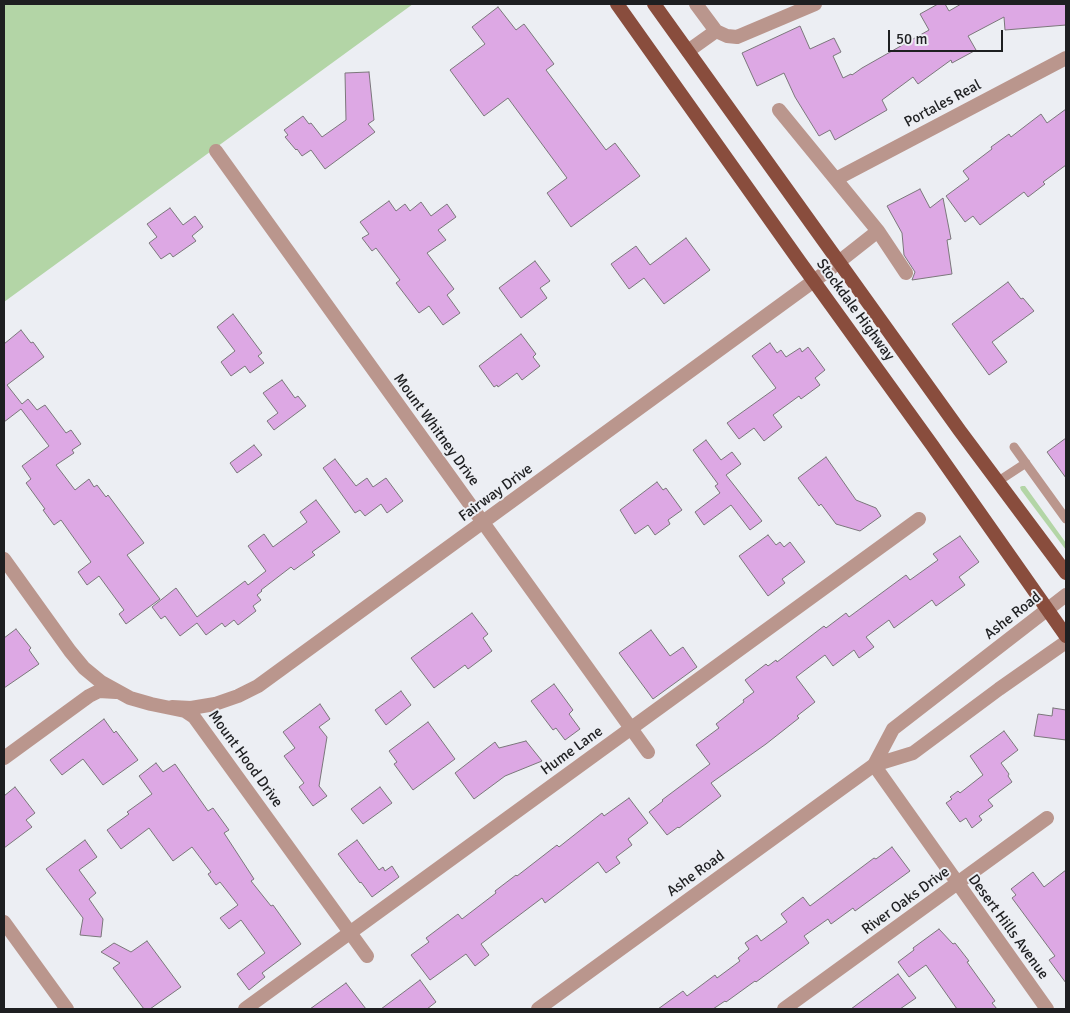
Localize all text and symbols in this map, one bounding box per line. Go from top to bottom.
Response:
scale bar [890,20,1005,52]
text: 50 m [896,30,927,48]
street label: Portales Real [901,76,985,132]
street label: Stockdale Highway [812,256,898,364]
street label: Mount Whitney Drive [389,370,483,490]
street label: Fairway Drive [456,460,536,526]
street label: Ashe Road [981,588,1045,644]
street label: Mount Hood Drive [204,707,286,811]
street label: Hume Lane [538,723,606,779]
street label: Ashe Road [664,847,728,901]
street label: River Oaks Drive [859,863,953,939]
street label: Desert Hills Avenue [964,871,1052,983]

